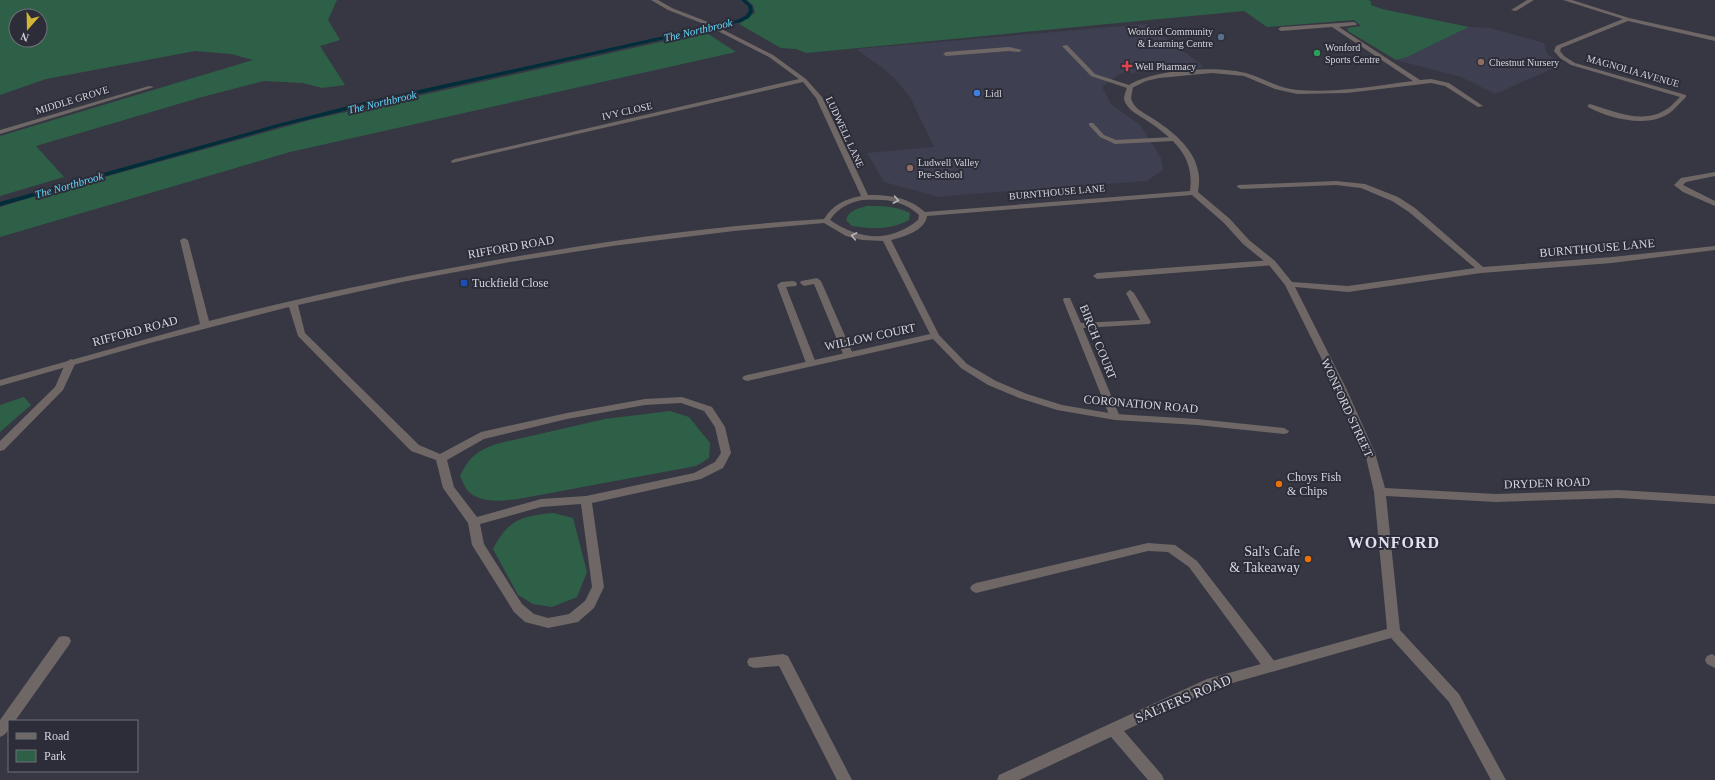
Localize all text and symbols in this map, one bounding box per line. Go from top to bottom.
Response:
north arrow [8,8,48,48]
water label: The Northbrook [662,16,735,44]
place label: Wonford Community & Learning Centre [1127,26,1214,49]
text: N [19,30,30,44]
marker: Wonford Community & Learning Centre [1216,32,1226,42]
place label: Wonford Sports Centre [1325,42,1380,65]
marker: Wonford Sports Centre [1312,48,1322,58]
street label: MAGNOLIA AVENUE [1586,53,1680,89]
marker: Chestnut Nursery [1476,57,1486,67]
place label: Chestnut Nursery [1489,57,1559,68]
marker: Well Pharmacy [1122,61,1132,71]
place label: Well Pharmacy [1135,61,1196,72]
street label: MIDDLE GROVE [34,84,110,116]
water label: The Northbrook [346,88,419,116]
marker: Lidl [972,88,982,98]
place label: Lidl [985,88,1002,99]
street label: LUDWELL LANE [824,95,866,169]
street label: IVY CLOSE [601,100,653,122]
place label: Ludwell Valley Pre-School [918,157,979,180]
marker: Ludwell Valley Pre-School [905,163,915,173]
water label: The Northbrook [34,169,105,200]
street label: BURNTHOUSE LANE [1009,182,1105,202]
one-way arrow [893,196,899,204]
street label: RIFFORD ROAD [467,232,556,262]
one-way arrow [851,232,857,240]
street label: BURNTHOUSE LANE [1539,236,1655,260]
place label: Tuckfield Close [472,276,549,290]
marker: Tuckfield Close [459,278,469,288]
street label: BIRCH COURT [1077,302,1120,382]
street label: RIFFORD ROAD [91,313,179,349]
street label: WILLOW COURT [823,320,917,353]
street label: WONFORD STREET [1318,356,1376,460]
street label: CORONATION ROAD [1083,392,1199,416]
place label: Choys Fish & Chips [1287,470,1341,498]
street label: DRYDEN ROAD [1504,474,1591,492]
marker: Choys Fish & Chips [1274,479,1284,489]
district label: WONFORD [1348,534,1440,551]
place label: Sal's Cafe & Takeaway [1229,544,1300,575]
marker: Sal's Cafe & Takeaway [1303,554,1313,564]
street label: SALTERS ROAD [1133,672,1233,726]
legend [8,720,138,772]
text: Road [44,729,69,743]
text: Park [44,749,66,763]

